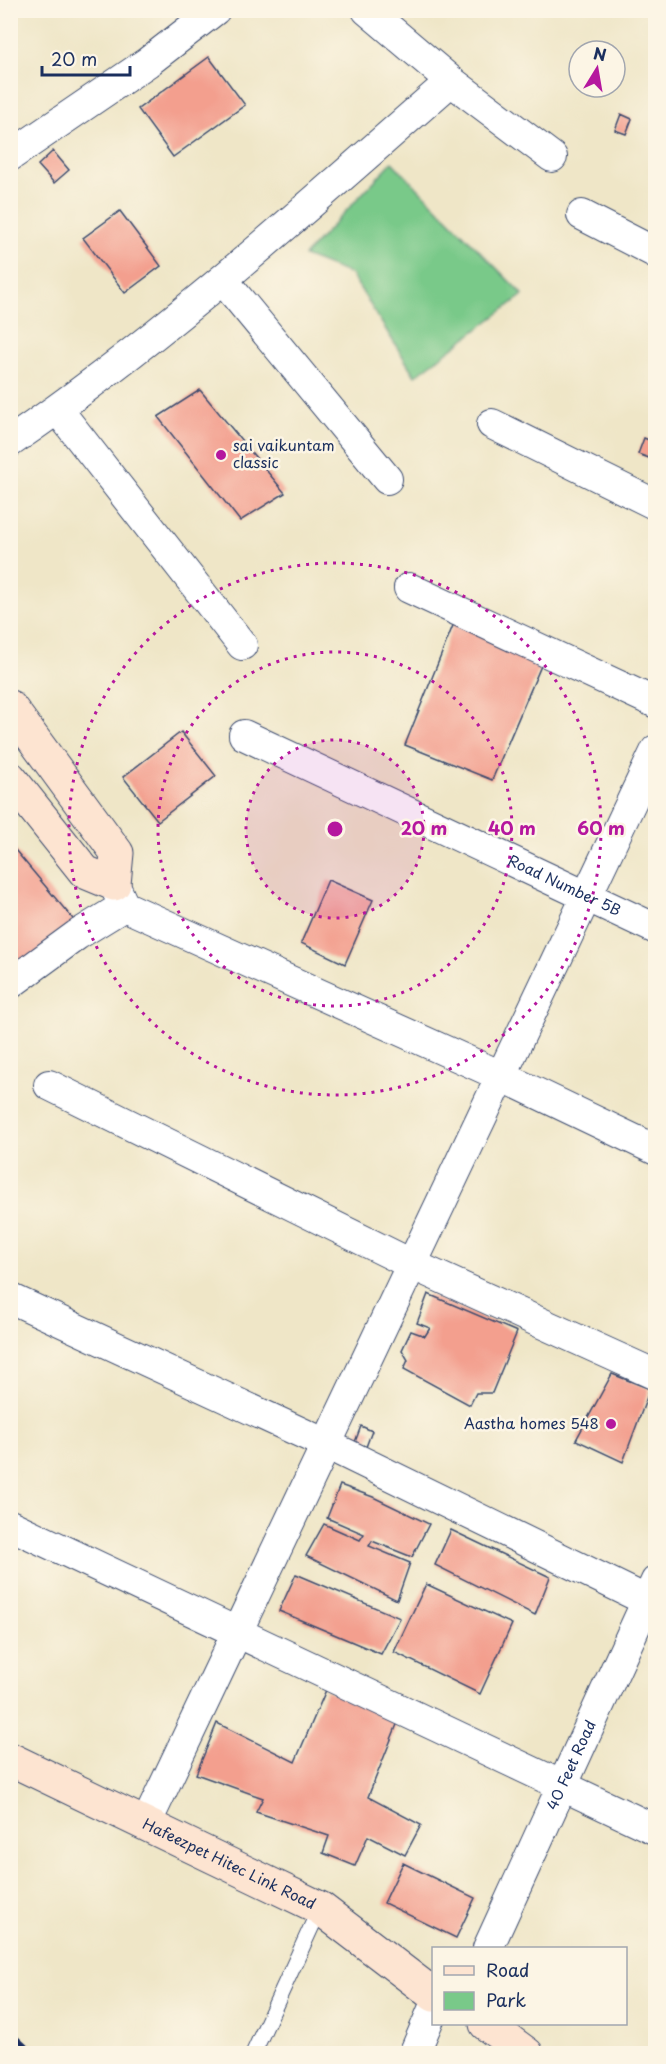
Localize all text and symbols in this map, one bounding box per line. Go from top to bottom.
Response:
scale bar [42,39,130,77]
north arrow [567,39,627,99]
text: N [592,40,609,66]
text: 20 m [51,45,97,72]
place label: sai vaikuntam classic [233,433,335,473]
marker: sai vaikuntam classic [214,448,228,462]
text: 20 m [401,814,447,841]
text: 40 m [488,814,536,841]
text: 60 m [577,814,625,841]
centre of rings [325,819,345,839]
street label: Road Number 5B [505,848,625,921]
place label: Aastha homes 548 [464,1411,599,1434]
marker: Aastha homes 548 [604,1417,618,1431]
street label: 40 Feet Road [540,1716,601,1813]
street label: Hafeezpet Hitec Link Road [139,1811,320,1914]
legend [432,1947,627,2025]
text: Road [486,1956,530,1983]
text: Park [486,1986,526,2013]

